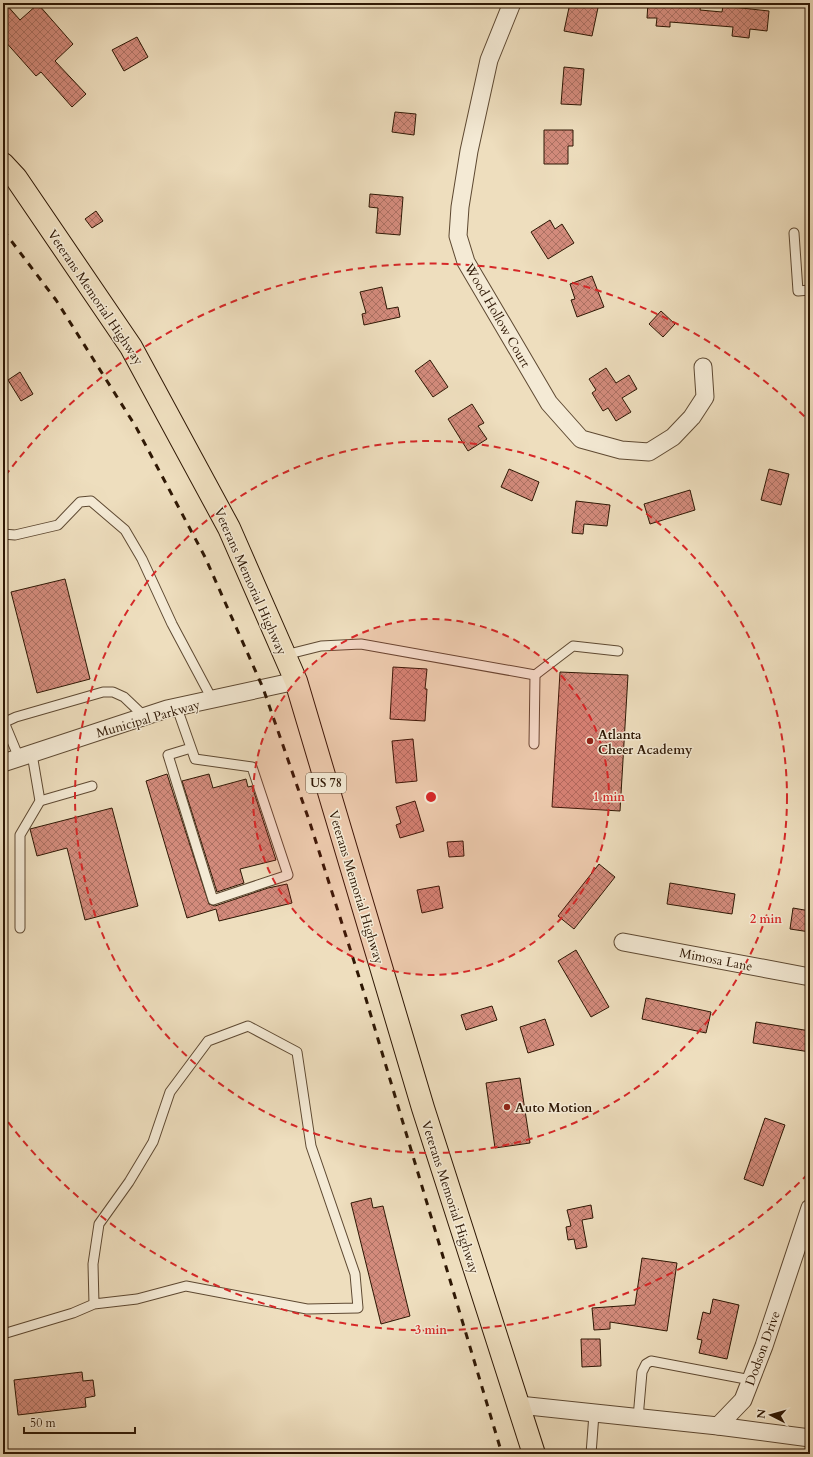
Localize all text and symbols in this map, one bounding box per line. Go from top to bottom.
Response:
street label: Veterans Memorial Highway [43,226,147,369]
street label: Wood Hollow Court [460,259,534,371]
street label: Veterans Memorial Highway [209,505,291,658]
street label: Municipal Parkway [94,695,202,742]
place label: Atlanta Cheer Academy [598,726,693,759]
marker: Atlanta Cheer Academy [585,736,595,746]
road number: US 78 [306,773,346,793]
text: 1 min [593,789,625,805]
centre of rings [424,790,438,804]
street label: Veterans Memorial Highway [324,808,388,966]
text: 2 min [750,911,782,927]
street label: Mimosa Lane [678,944,754,976]
place label: Auto Motion [515,1099,593,1117]
marker: Auto Motion [502,1102,512,1112]
street label: Veterans Memorial Highway [417,1118,483,1276]
street label: Dodson Drive [741,1308,785,1388]
text: 3 min [415,1322,447,1338]
north arrow [751,1395,791,1435]
text: N [754,1408,770,1420]
scale bar [24,1409,135,1435]
text: 50 m [30,1415,57,1431]

